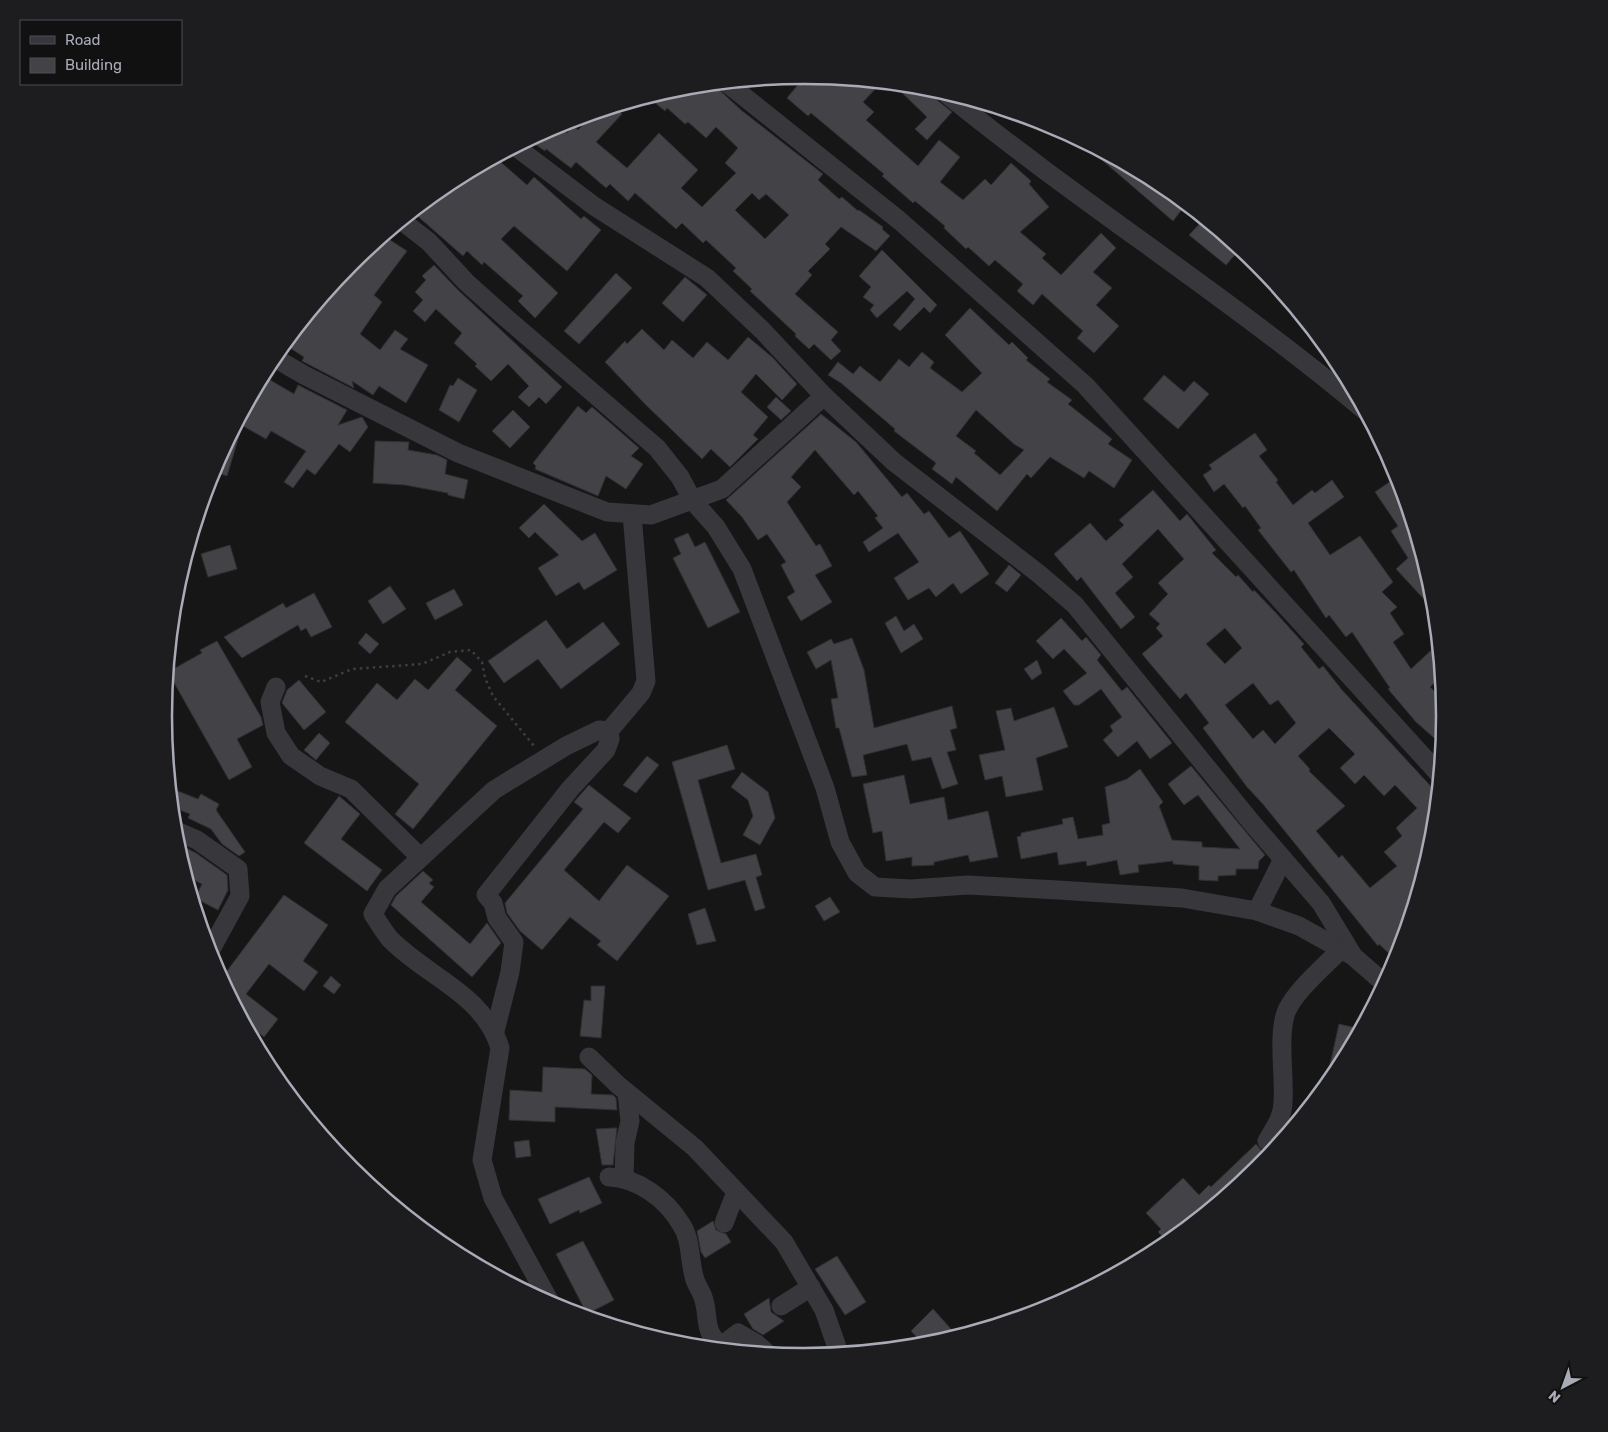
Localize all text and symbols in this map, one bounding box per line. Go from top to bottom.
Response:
legend [20,20,182,85]
text: Road [65,31,101,49]
text: Building [65,56,122,74]
north arrow [1538,1362,1588,1412]
text: N [1545,1387,1564,1406]

